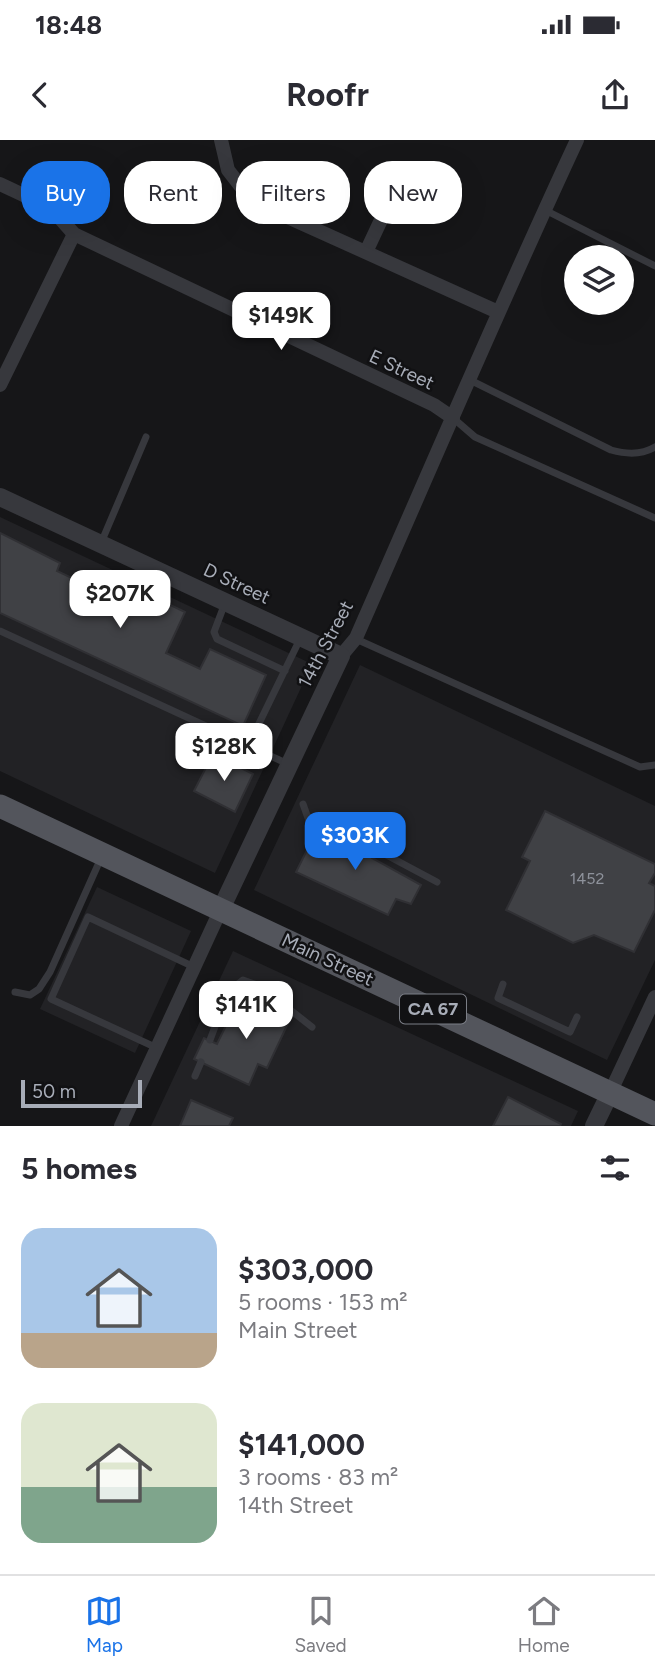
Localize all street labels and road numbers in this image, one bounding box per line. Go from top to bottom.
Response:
street label: E Street [366,344,438,394]
street label: D Street [200,558,274,609]
street label: 14th Street [293,597,358,692]
street label: Main Street [278,928,377,991]
road number: CA 67 [400,994,466,1024]

